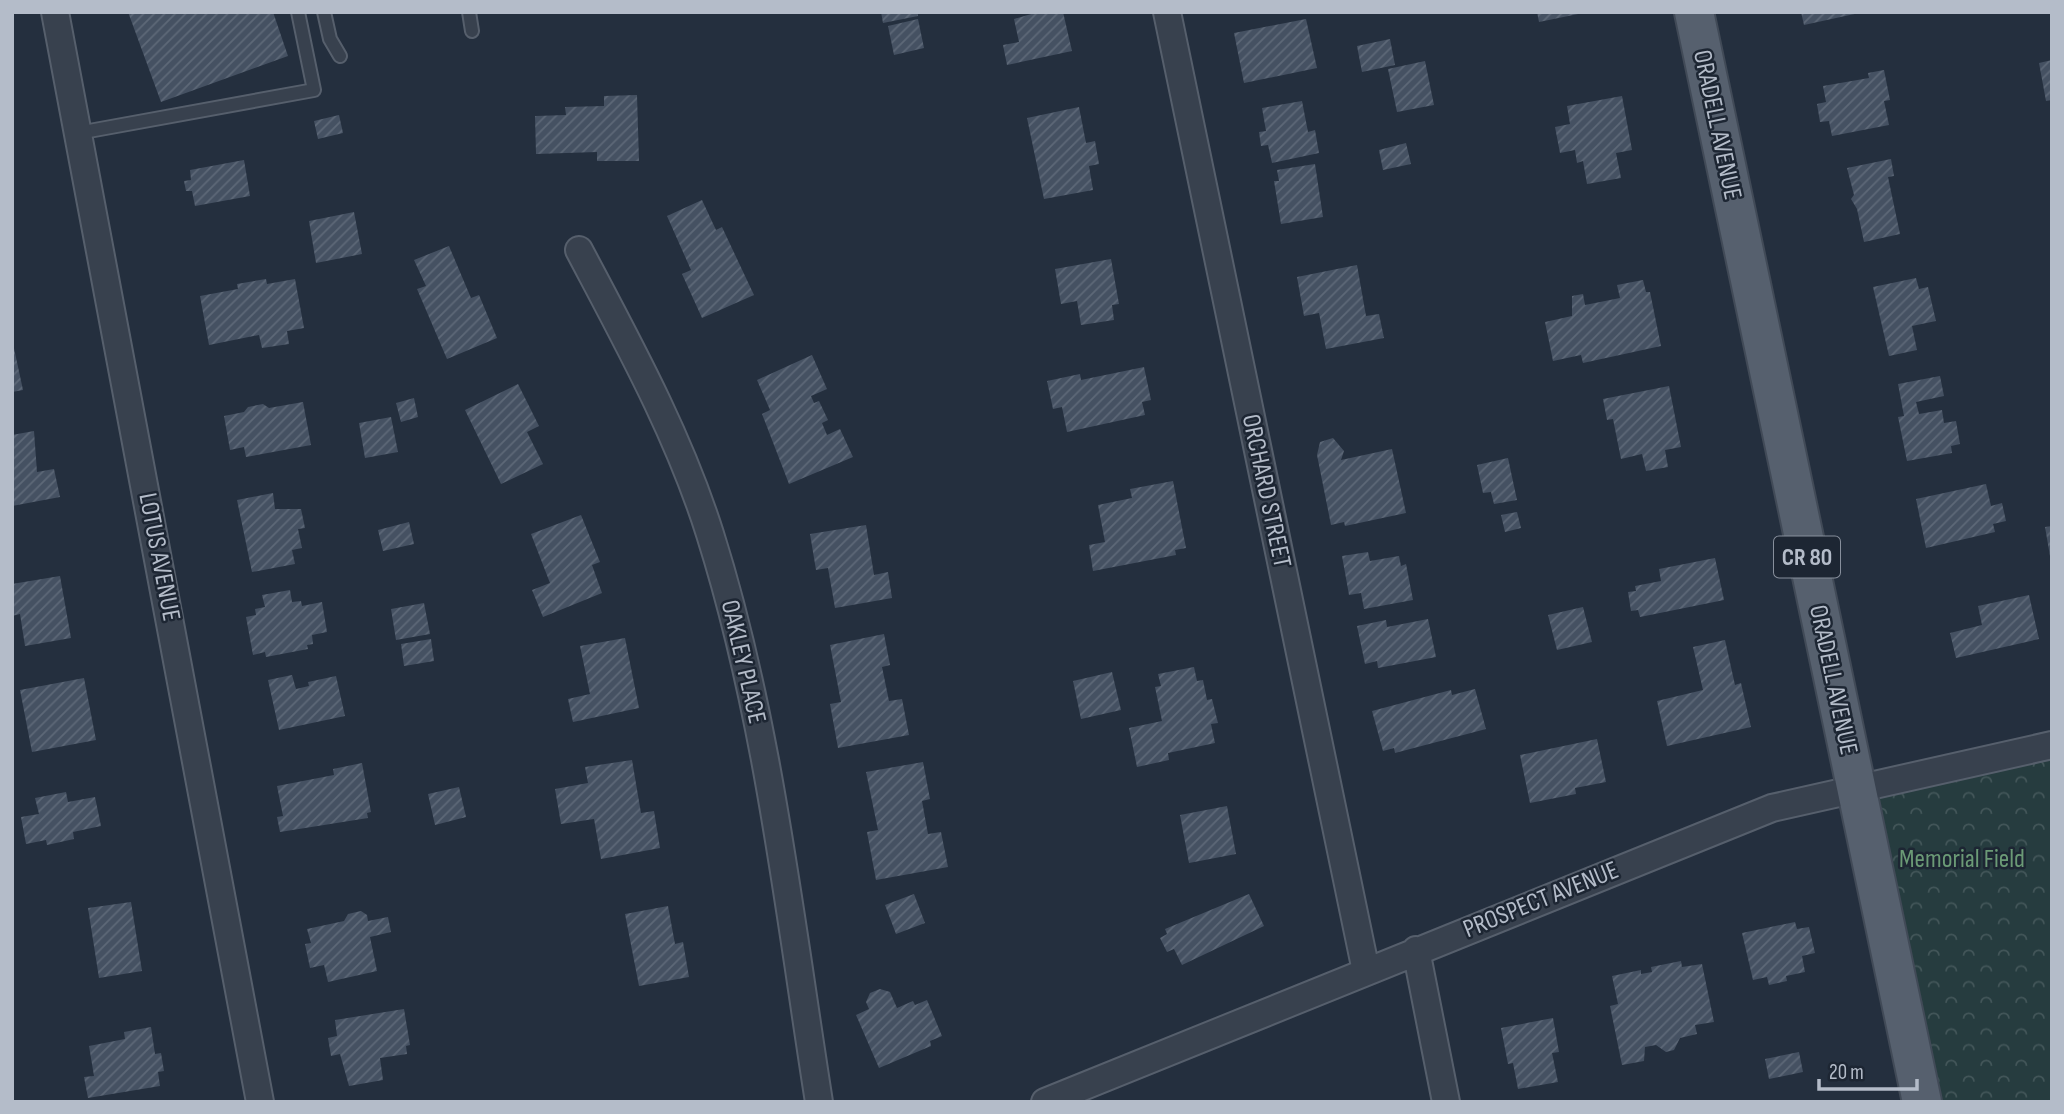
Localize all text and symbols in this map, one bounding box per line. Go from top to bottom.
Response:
street label: ORADELL AVENUE [1686,47,1748,203]
street label: ORCHARD STREET [1235,411,1297,571]
street label: LOTUS AVENUE [131,490,187,624]
road number: CR 80 [1774,536,1840,578]
street label: OAKLEY PLACE [714,597,772,727]
street label: ORADELL AVENUE [1802,602,1864,758]
park label: Memorial Field [1899,844,2025,875]
street label: PROSPECT AVENUE [1459,855,1623,945]
scale bar [1819,1048,1917,1092]
text: 20 m [1829,1060,1864,1085]

